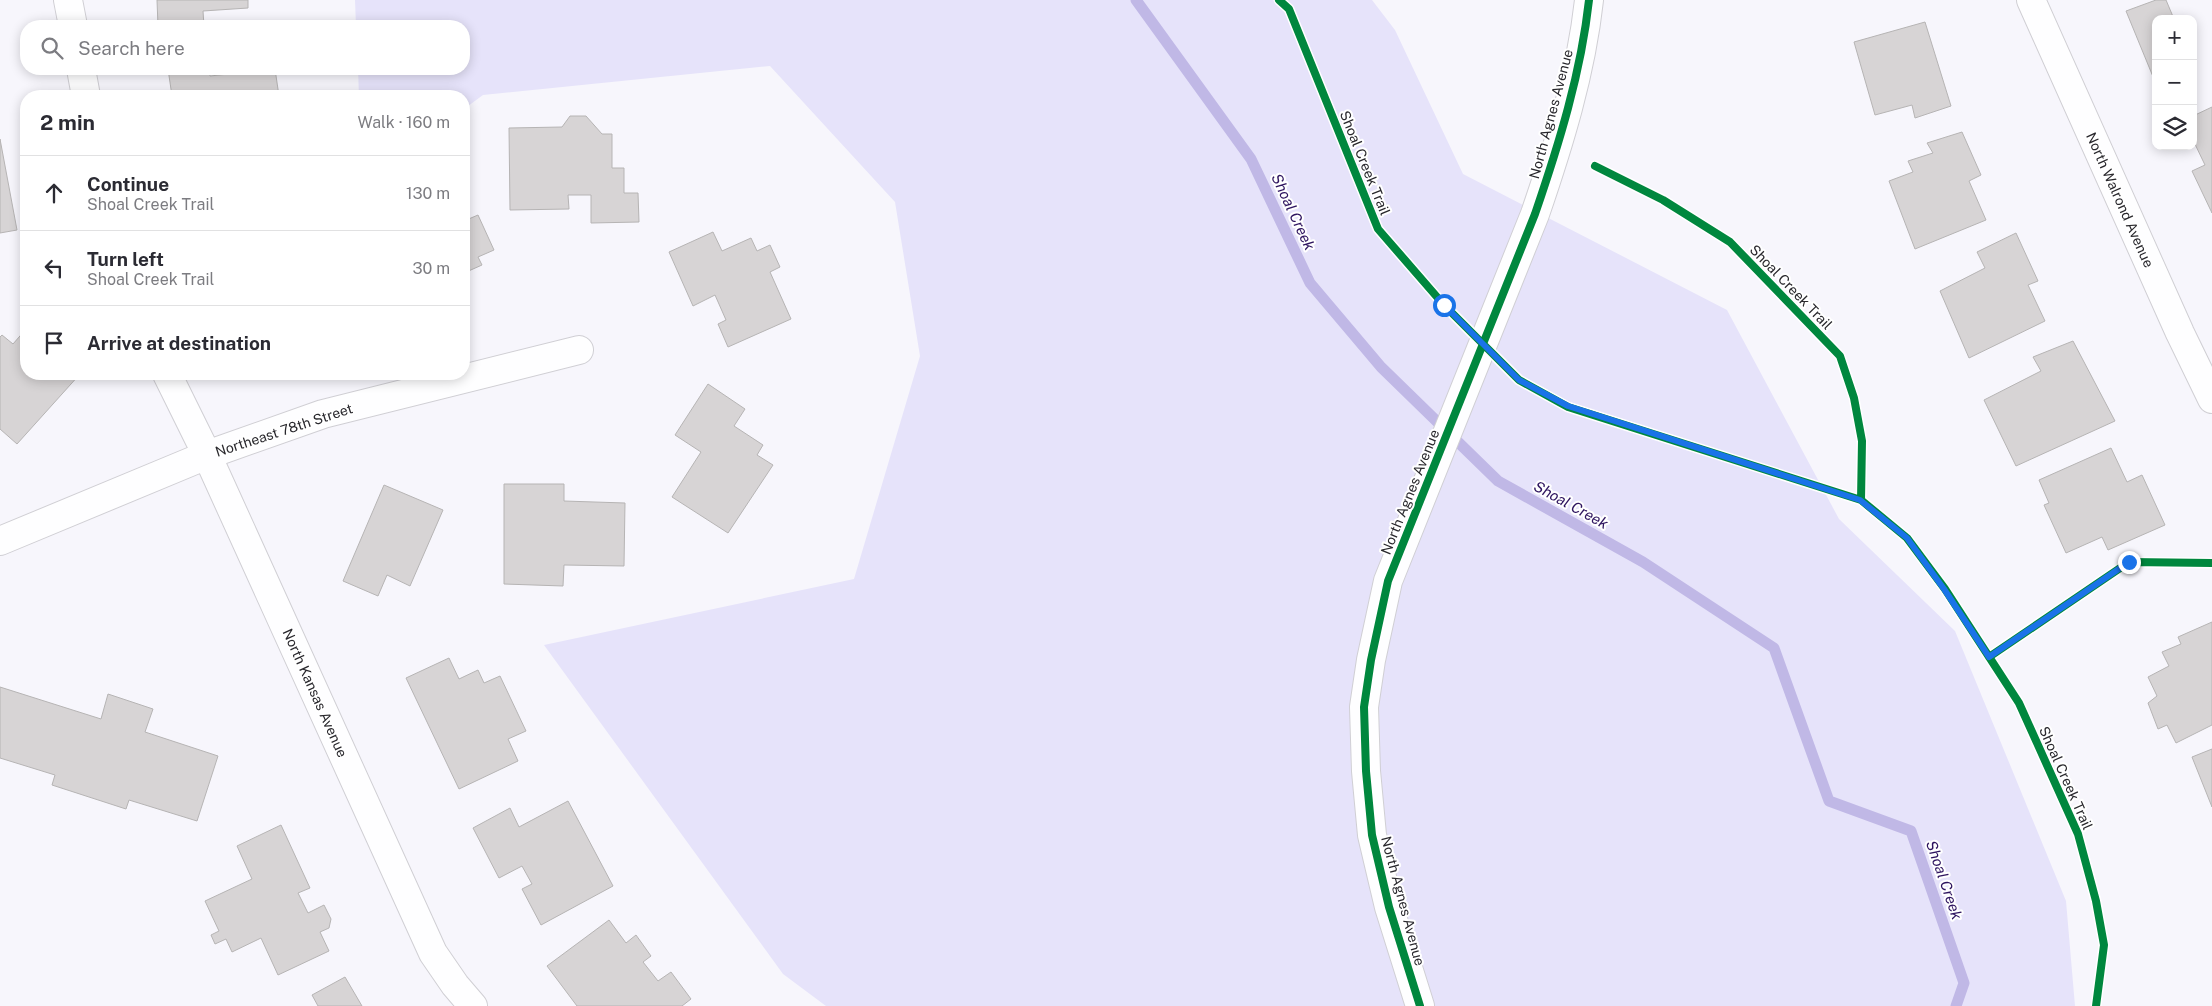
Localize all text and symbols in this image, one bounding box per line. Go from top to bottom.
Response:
map controls [2152,15,2197,150]
button: + [2152,15,2197,60]
search box [20,20,470,75]
icon: search [38,34,66,62]
text: Search here [78,37,185,59]
street label: North Agnes Avenue [1526,47,1576,181]
button: − [2152,60,2197,105]
button: layers [2152,105,2197,150]
street label: Shoal Creek Trail [1337,108,1393,218]
text: 2 min [40,110,95,135]
text: Walk · 160 m [358,113,450,132]
street label: North Walrond Avenue [2083,130,2157,270]
water label: Shoal Creek [1268,171,1319,254]
text: Continue [87,173,169,195]
icon: ahead [40,179,68,207]
text: 130 m [406,184,450,203]
text: Shoal Creek Trail [87,195,214,214]
street label: Shoal Creek Trail [1747,241,1835,333]
text: Turn left [87,248,164,270]
icon: left [40,254,68,282]
text: 30 m [413,259,450,278]
text: Shoal Creek Trail [87,270,214,289]
route start [1433,294,1456,317]
icon: arrive [40,329,68,357]
text: Arrive at destination [87,332,271,354]
street label: Northeast 78th Street [213,400,355,460]
street label: North Agnes Avenue [1378,427,1442,557]
water label: Shoal Creek [1531,477,1612,532]
route end [2118,551,2141,574]
street label: North Kansas Avenue [279,626,351,760]
street label: Shoal Creek Trail [2036,724,2096,832]
street label: North Agnes Avenue [1378,834,1428,968]
water label: Shoal Creek [1923,838,1966,922]

